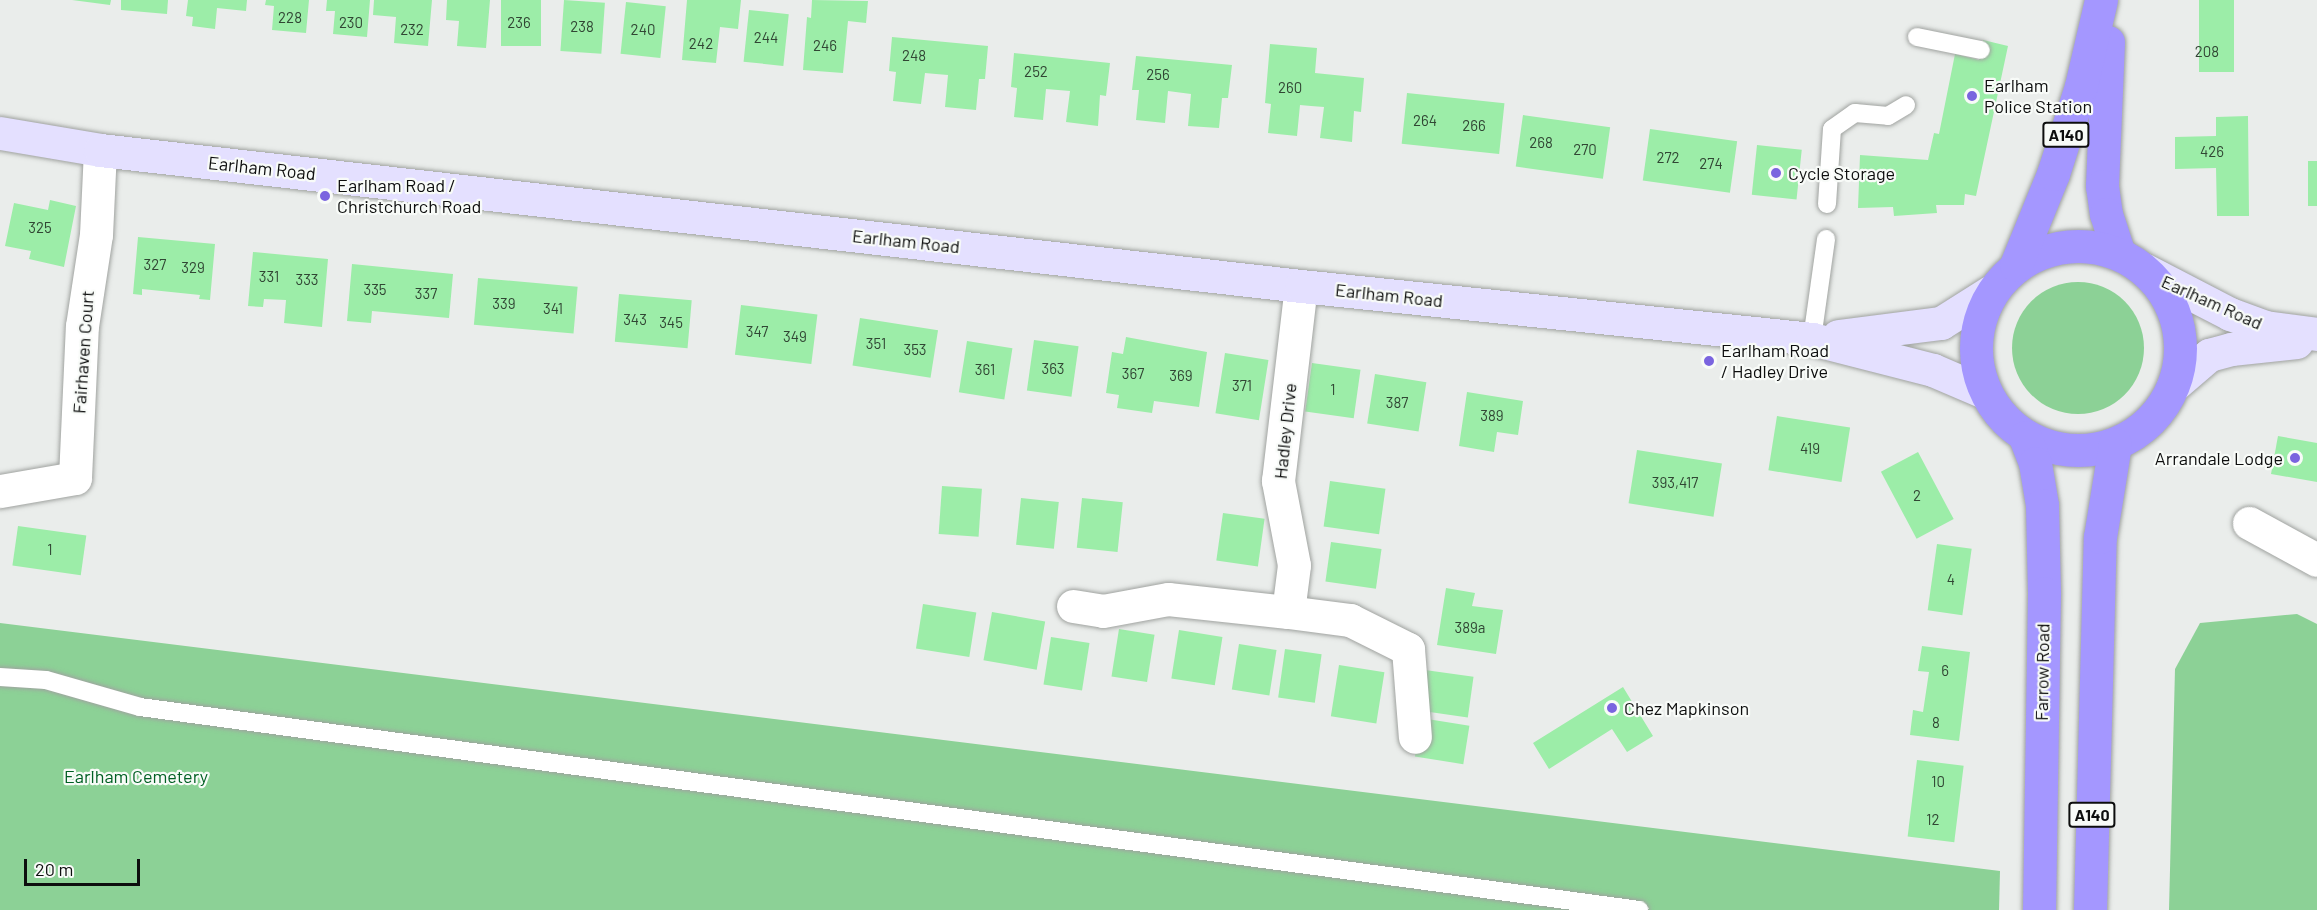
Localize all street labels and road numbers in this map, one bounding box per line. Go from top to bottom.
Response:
road number: A140 [2042,122,2090,148]
street label: Earlham Road [207,152,317,184]
street label: Earlham Road [851,225,961,257]
street label: Earlham Road [2158,270,2266,334]
street label: Earlham Road [1334,279,1444,311]
street label: Fairhaven Court [68,290,98,414]
street label: Hadley Drive [1269,382,1301,480]
street label: Farrow Road [2030,623,2054,721]
road number: A140 [2068,802,2116,828]

